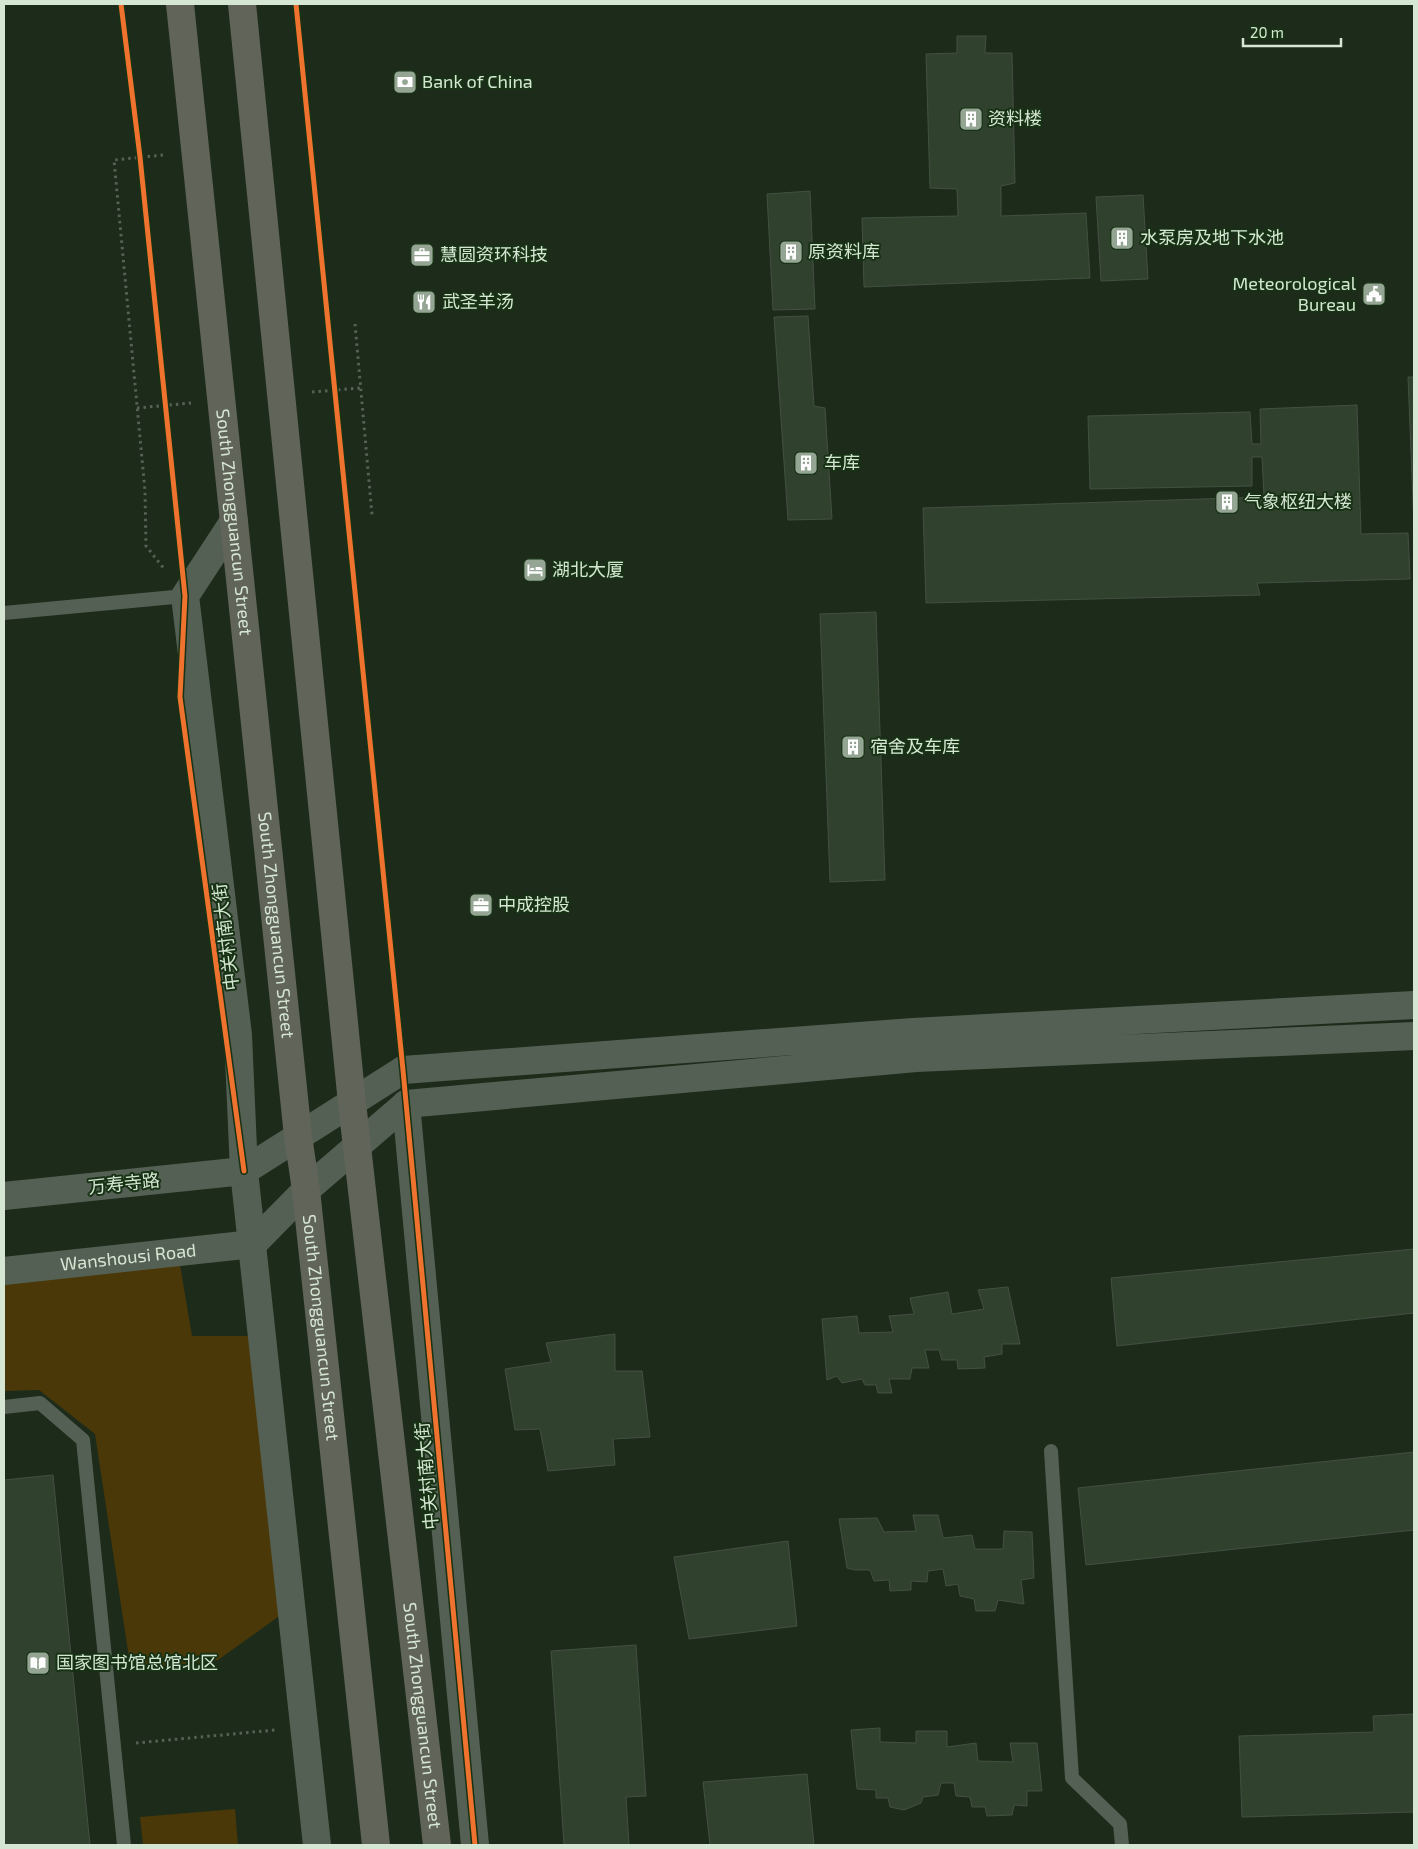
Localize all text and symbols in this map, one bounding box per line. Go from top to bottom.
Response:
scale bar [1243,15,1340,47]
text: 20 m [1250,23,1284,41]
bank icon: Bank of China [392,69,418,95]
place label: Bank of China [422,70,533,92]
building icon: 资料楼 [958,106,984,132]
place label: 资料楼 [988,107,1042,129]
building icon: 水泵房及地下水池 [1109,225,1135,251]
place label: 水泵房及地下水池 [1140,226,1284,248]
building icon: 原资料库 [778,239,804,265]
place label: 原资料库 [808,240,880,262]
office icon: 慧圆资环科技 [409,242,435,268]
place label: 慧圆资环科技 [440,243,548,265]
place label: Meteorological Bureau [1232,272,1357,315]
public building icon: Meteorological Bureau [1361,281,1387,307]
restaurant icon: 武圣羊汤 [411,289,437,315]
place label: 武圣羊汤 [442,290,514,312]
street label: South Zhongguancun Street [212,408,258,637]
building icon: 车库 [793,450,819,476]
place label: 车库 [824,451,860,473]
building icon: 气象枢纽大楼 [1214,489,1240,515]
place label: 气象枢纽大楼 [1244,490,1352,512]
hotel icon: 湖北大厦 [522,557,548,583]
place label: 湖北大厦 [552,558,624,580]
building icon: 宿舍及车库 [840,734,866,760]
place label: 宿舍及车库 [870,735,960,757]
street label: South Zhongguancun Street [254,811,300,1039]
street label: 中关村南大街 [208,882,243,992]
office icon: 中成控股 [468,892,494,918]
place label: 中成控股 [498,893,570,915]
street label: 万寿寺路 [87,1168,161,1198]
street label: South Zhongguancun Street [299,1213,345,1442]
street label: Wanshousi Road [59,1238,197,1275]
street label: 中关村南大街 [410,1421,442,1531]
street label: South Zhongguancun Street [399,1601,447,1830]
library icon: 国家图书馆总馆北区 [25,1650,51,1676]
place label: 国家图书馆总馆北区 [56,1651,218,1673]

